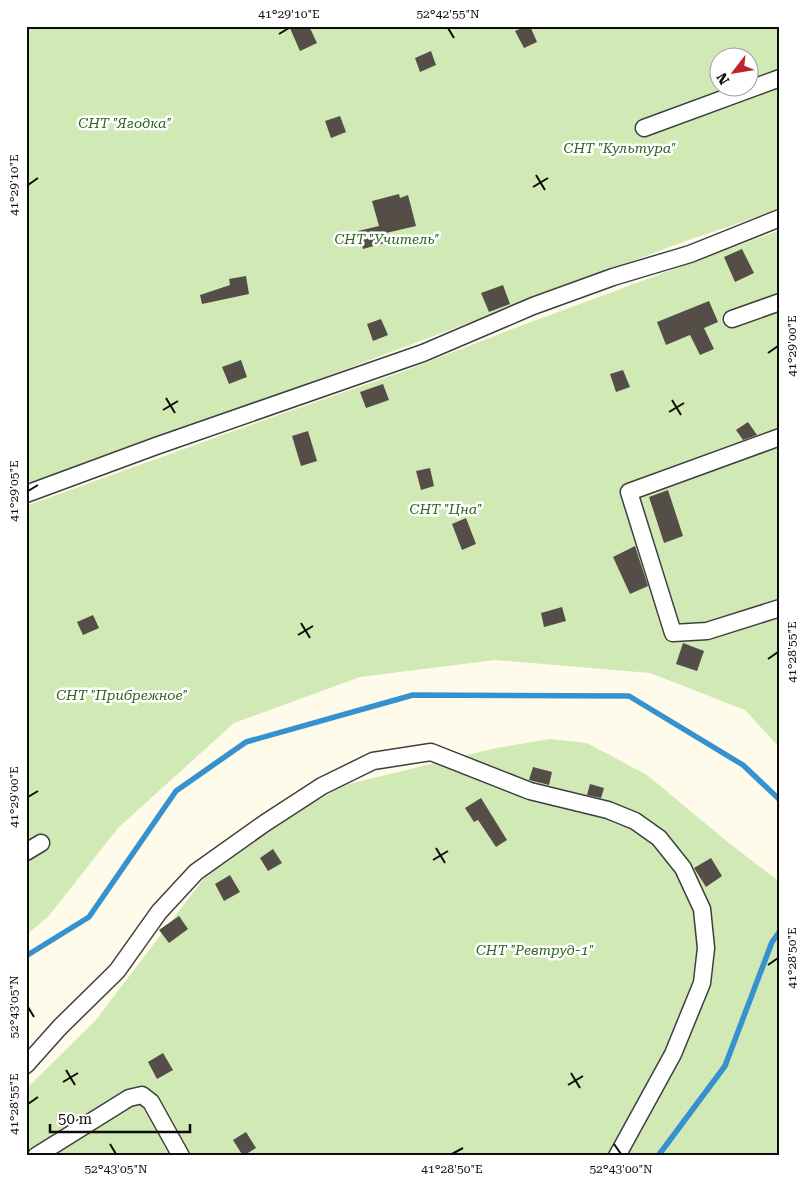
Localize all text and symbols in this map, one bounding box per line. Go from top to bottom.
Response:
text: 41°29'10"E [258,7,320,21]
text: 52°42'55"N [416,7,480,21]
north arrow [708,48,758,98]
text: N [713,70,732,87]
park label: СНТ "Ягодка" [78,115,172,131]
park label: СНТ "Культура" [564,140,676,156]
text: 41°29'10"E [7,154,21,216]
park label: СНТ "Учитель" [334,231,440,247]
text: 41°29'00"E [785,315,799,377]
text: 41°29'05"E [7,460,21,522]
park label: СНТ "Цна" [410,501,482,517]
text: 41°28'55"E [785,621,799,683]
park label: СНТ "Прибрежное" [56,687,188,703]
text: 41°29'00"E [7,766,21,828]
text: 41°28'50"E [785,927,799,989]
park label: СНТ "Ревтруд-1" [476,942,594,958]
text: 52°43'05"N [7,975,21,1039]
text: 41°28'55"E [7,1073,21,1135]
scale bar [50,1102,190,1134]
text: 50 m [58,1110,93,1128]
text: 52°43'05"N [84,1162,148,1176]
text: 41°28'50"E [421,1162,483,1176]
text: 52°43'00"N [589,1162,653,1176]

